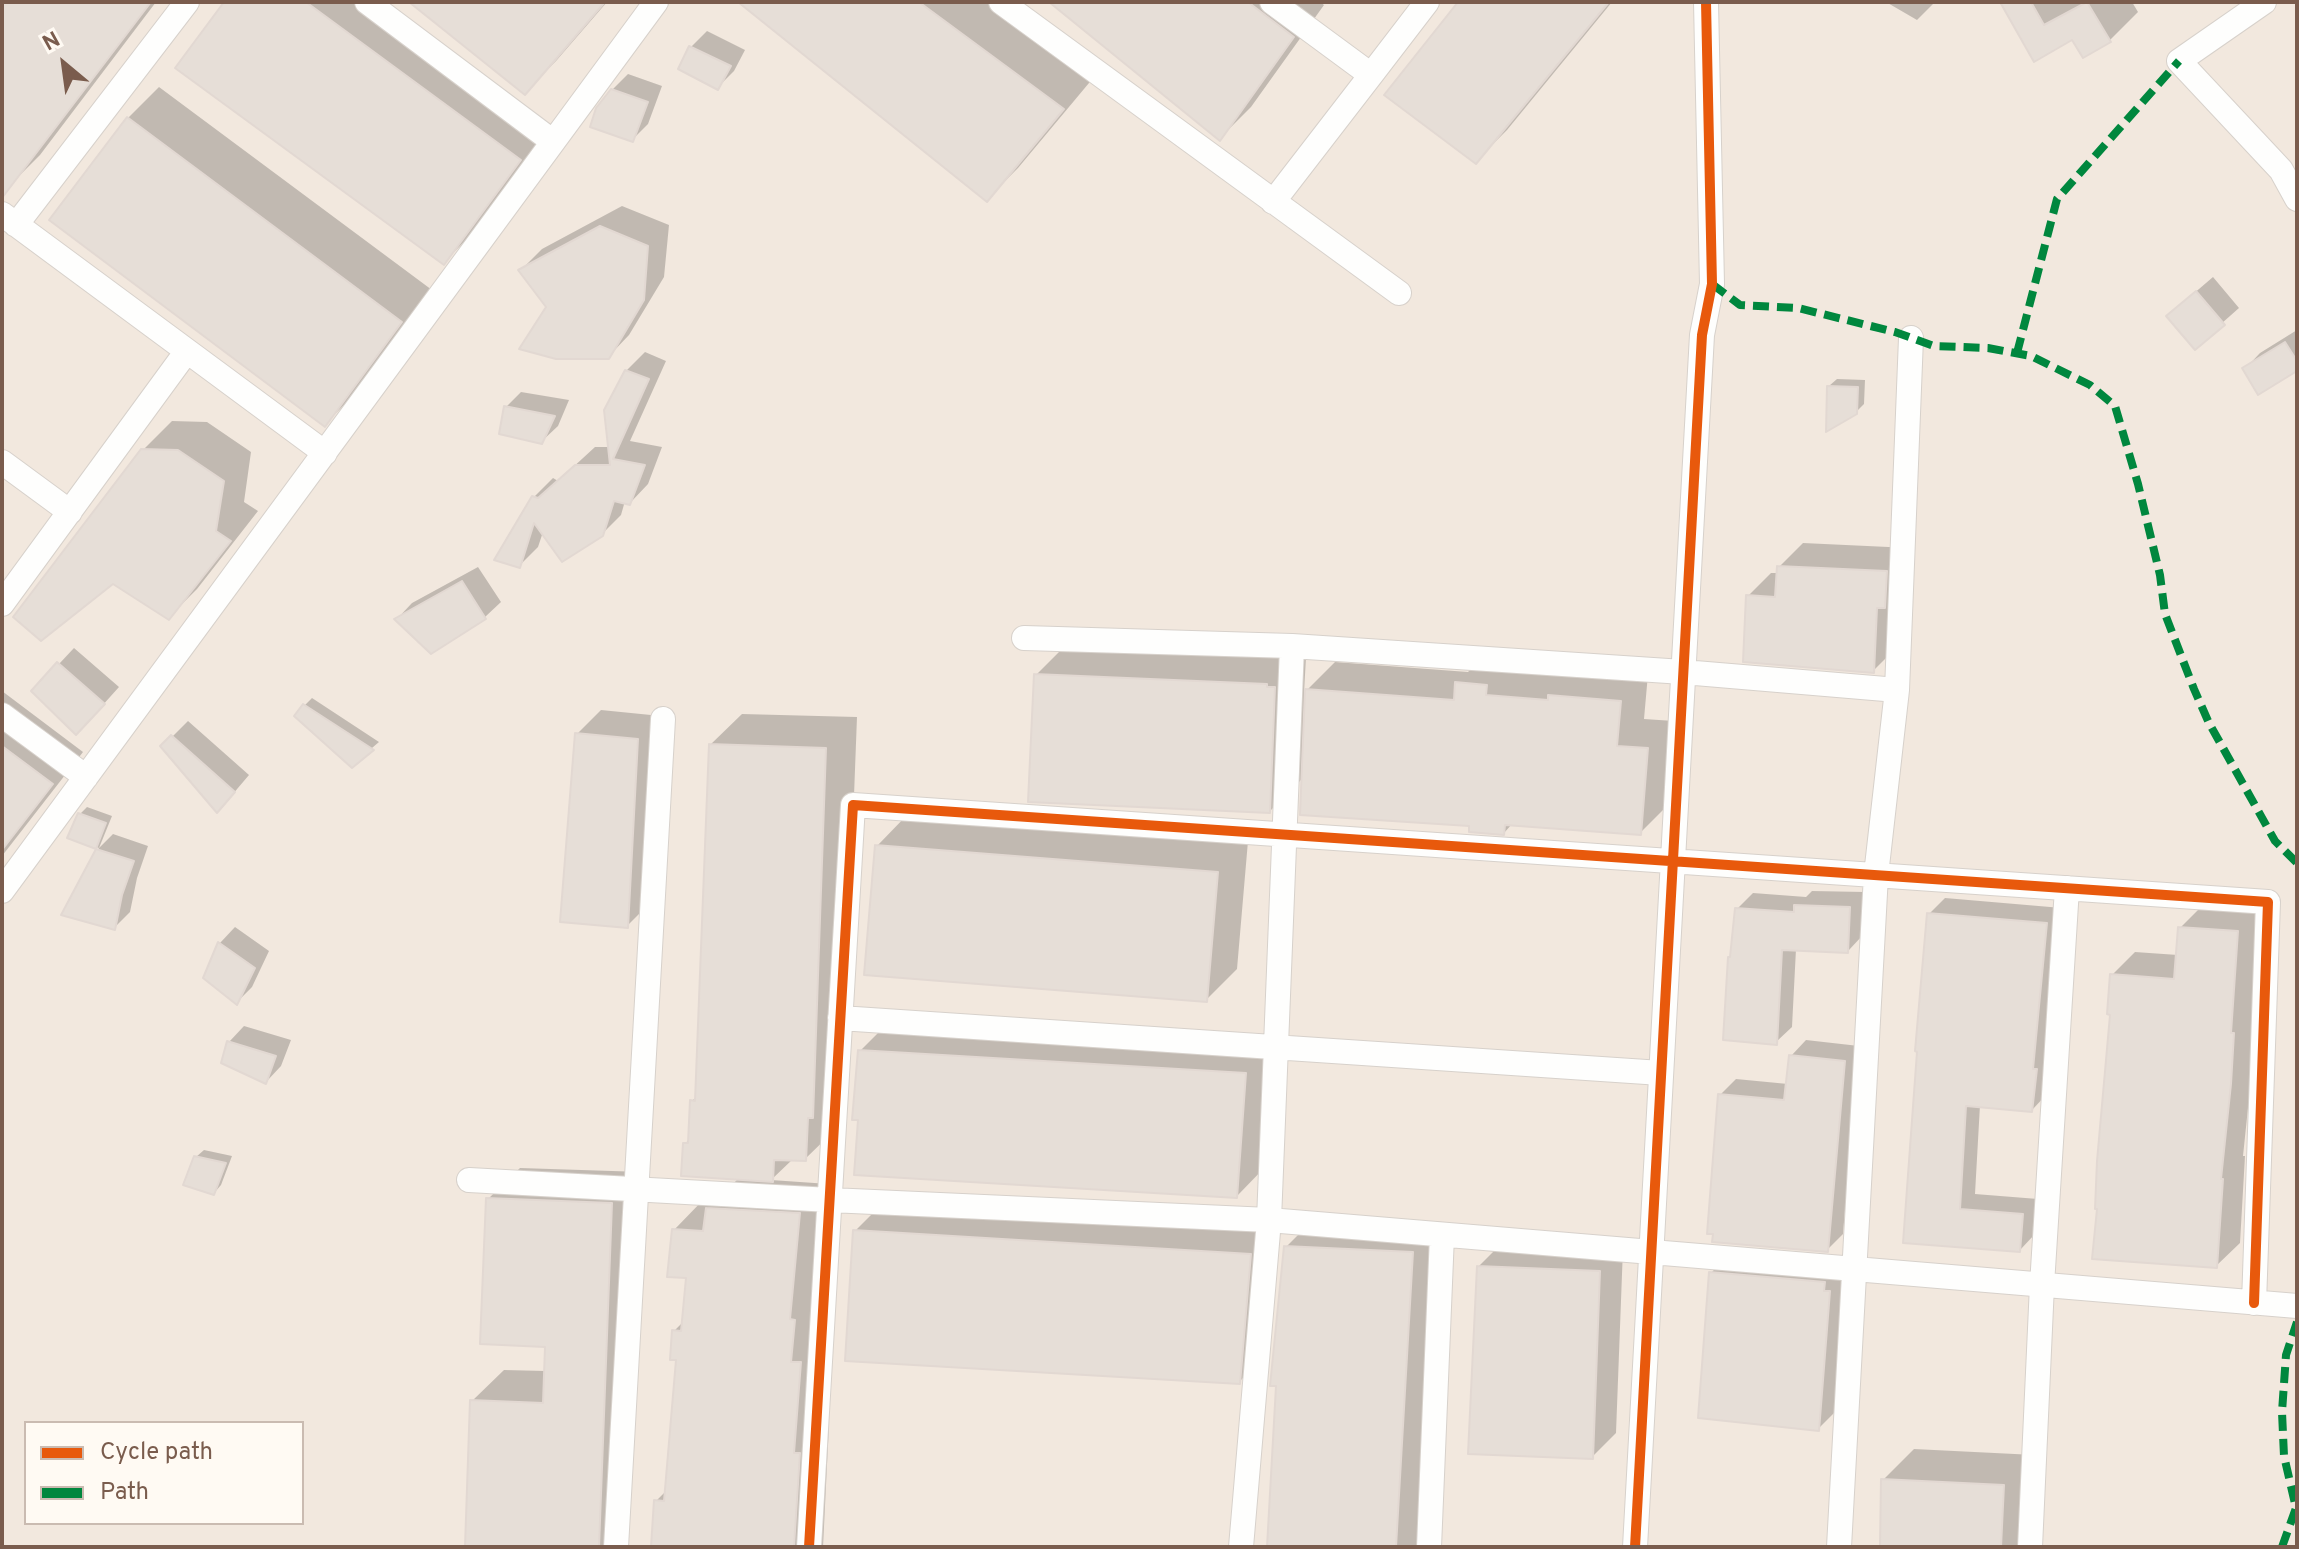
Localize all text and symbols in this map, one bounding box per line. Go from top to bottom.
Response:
north arrow [24,24,104,104]
text: N [39,27,66,58]
legend [24,1421,304,1525]
text: Cycle path [100,1438,213,1468]
text: Path [100,1478,149,1508]

